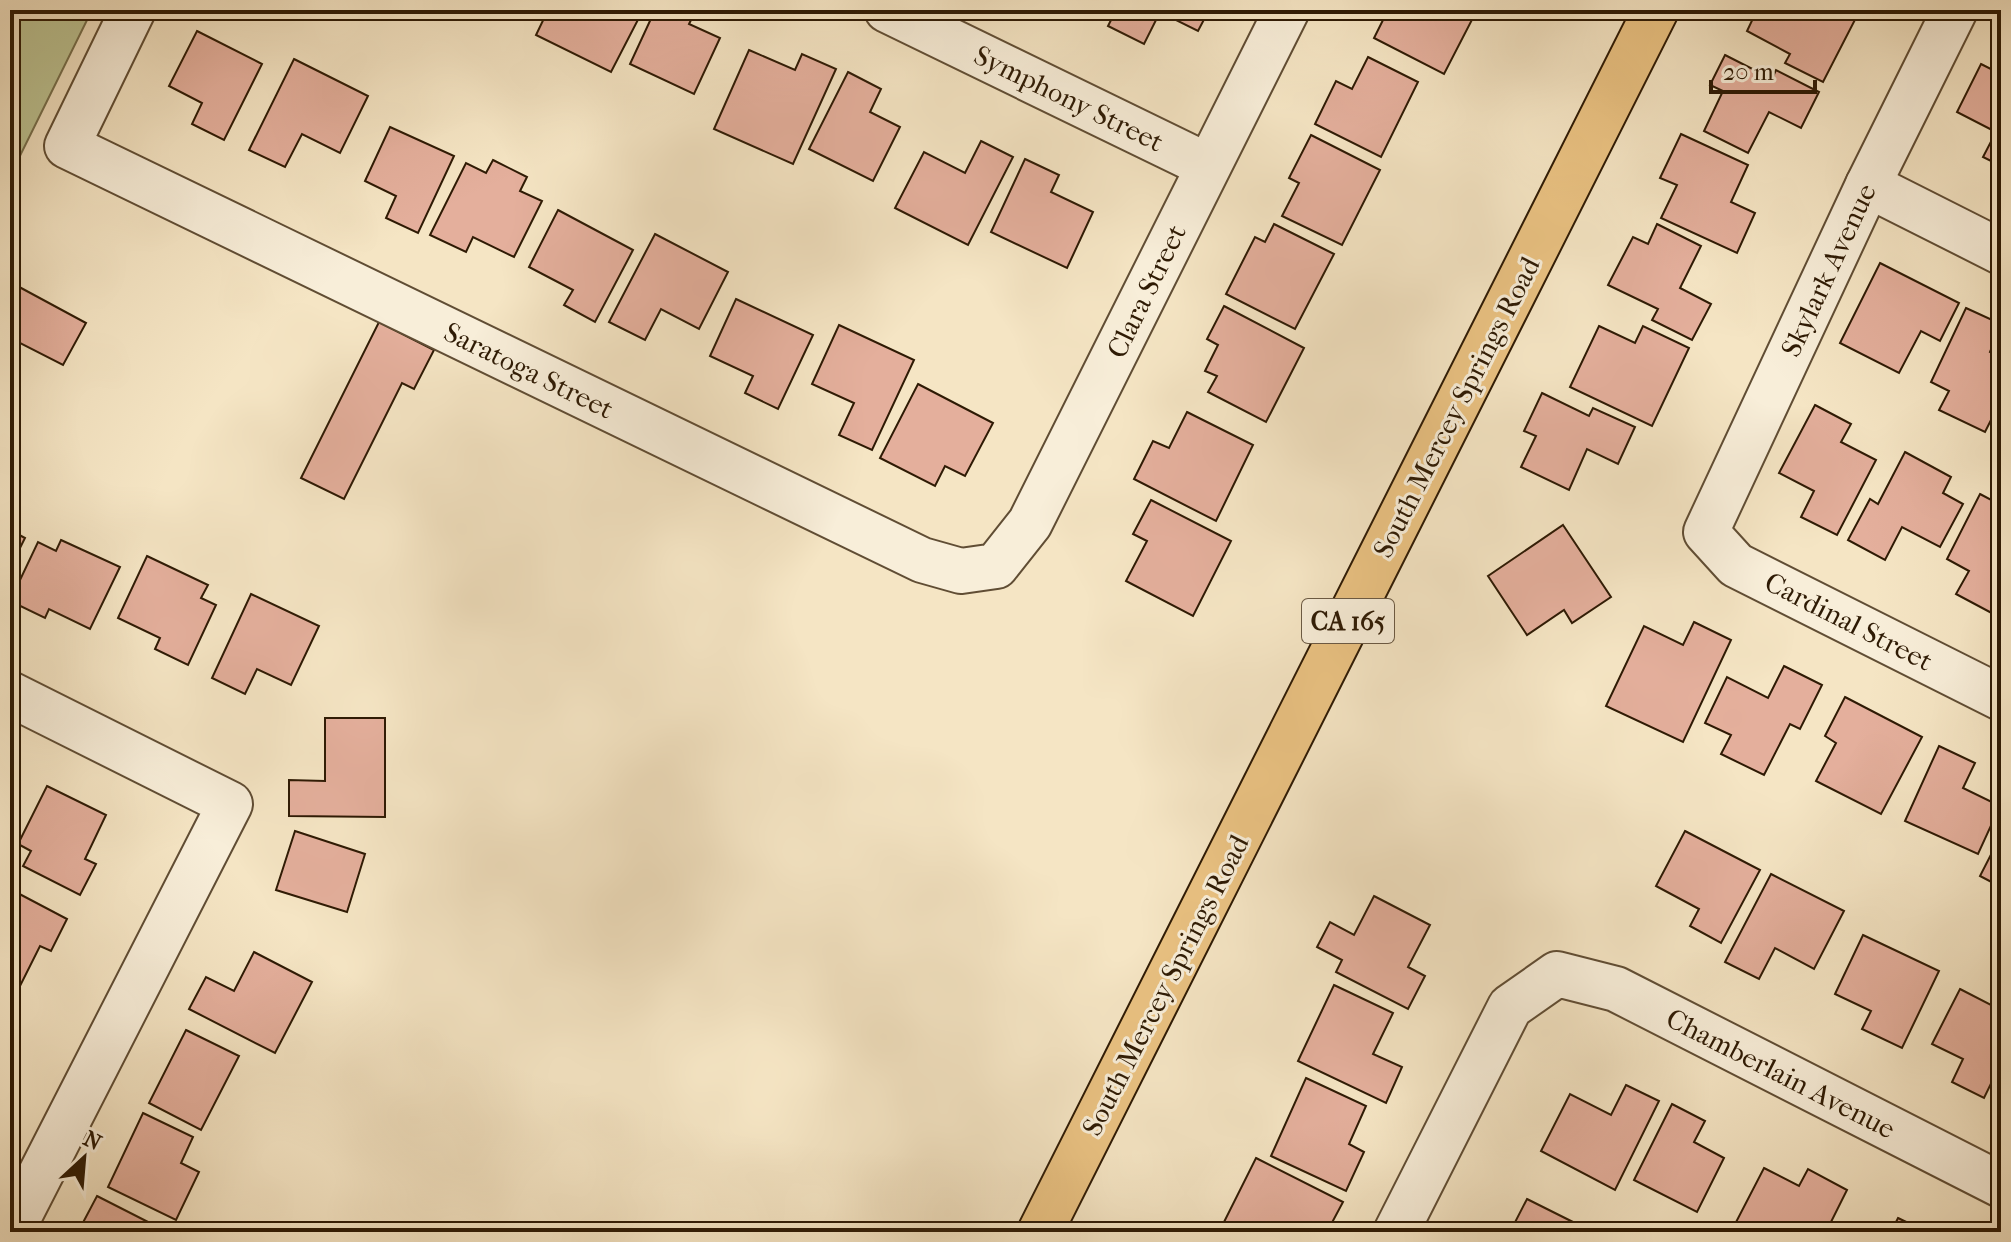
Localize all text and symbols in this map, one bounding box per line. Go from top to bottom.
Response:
street label: Symphony Street [969,38,1169,159]
scale bar [1711,44,1815,94]
text: 20 m [1723,58,1774,86]
street label: Skylark Avenue [1774,178,1883,362]
street label: Clara Street [1100,219,1193,363]
street label: South Mercey Springs Road [1366,251,1547,563]
street label: Saratoga Street [439,315,619,426]
street label: Cardinal Street [1759,565,1938,678]
road number: CA 165 [1302,599,1394,643]
street label: South Mercey Springs Road [1075,829,1256,1141]
street label: Chamberlain Avenue [1661,1001,1901,1146]
north arrow [44,1118,124,1198]
text: N [79,1126,106,1156]

